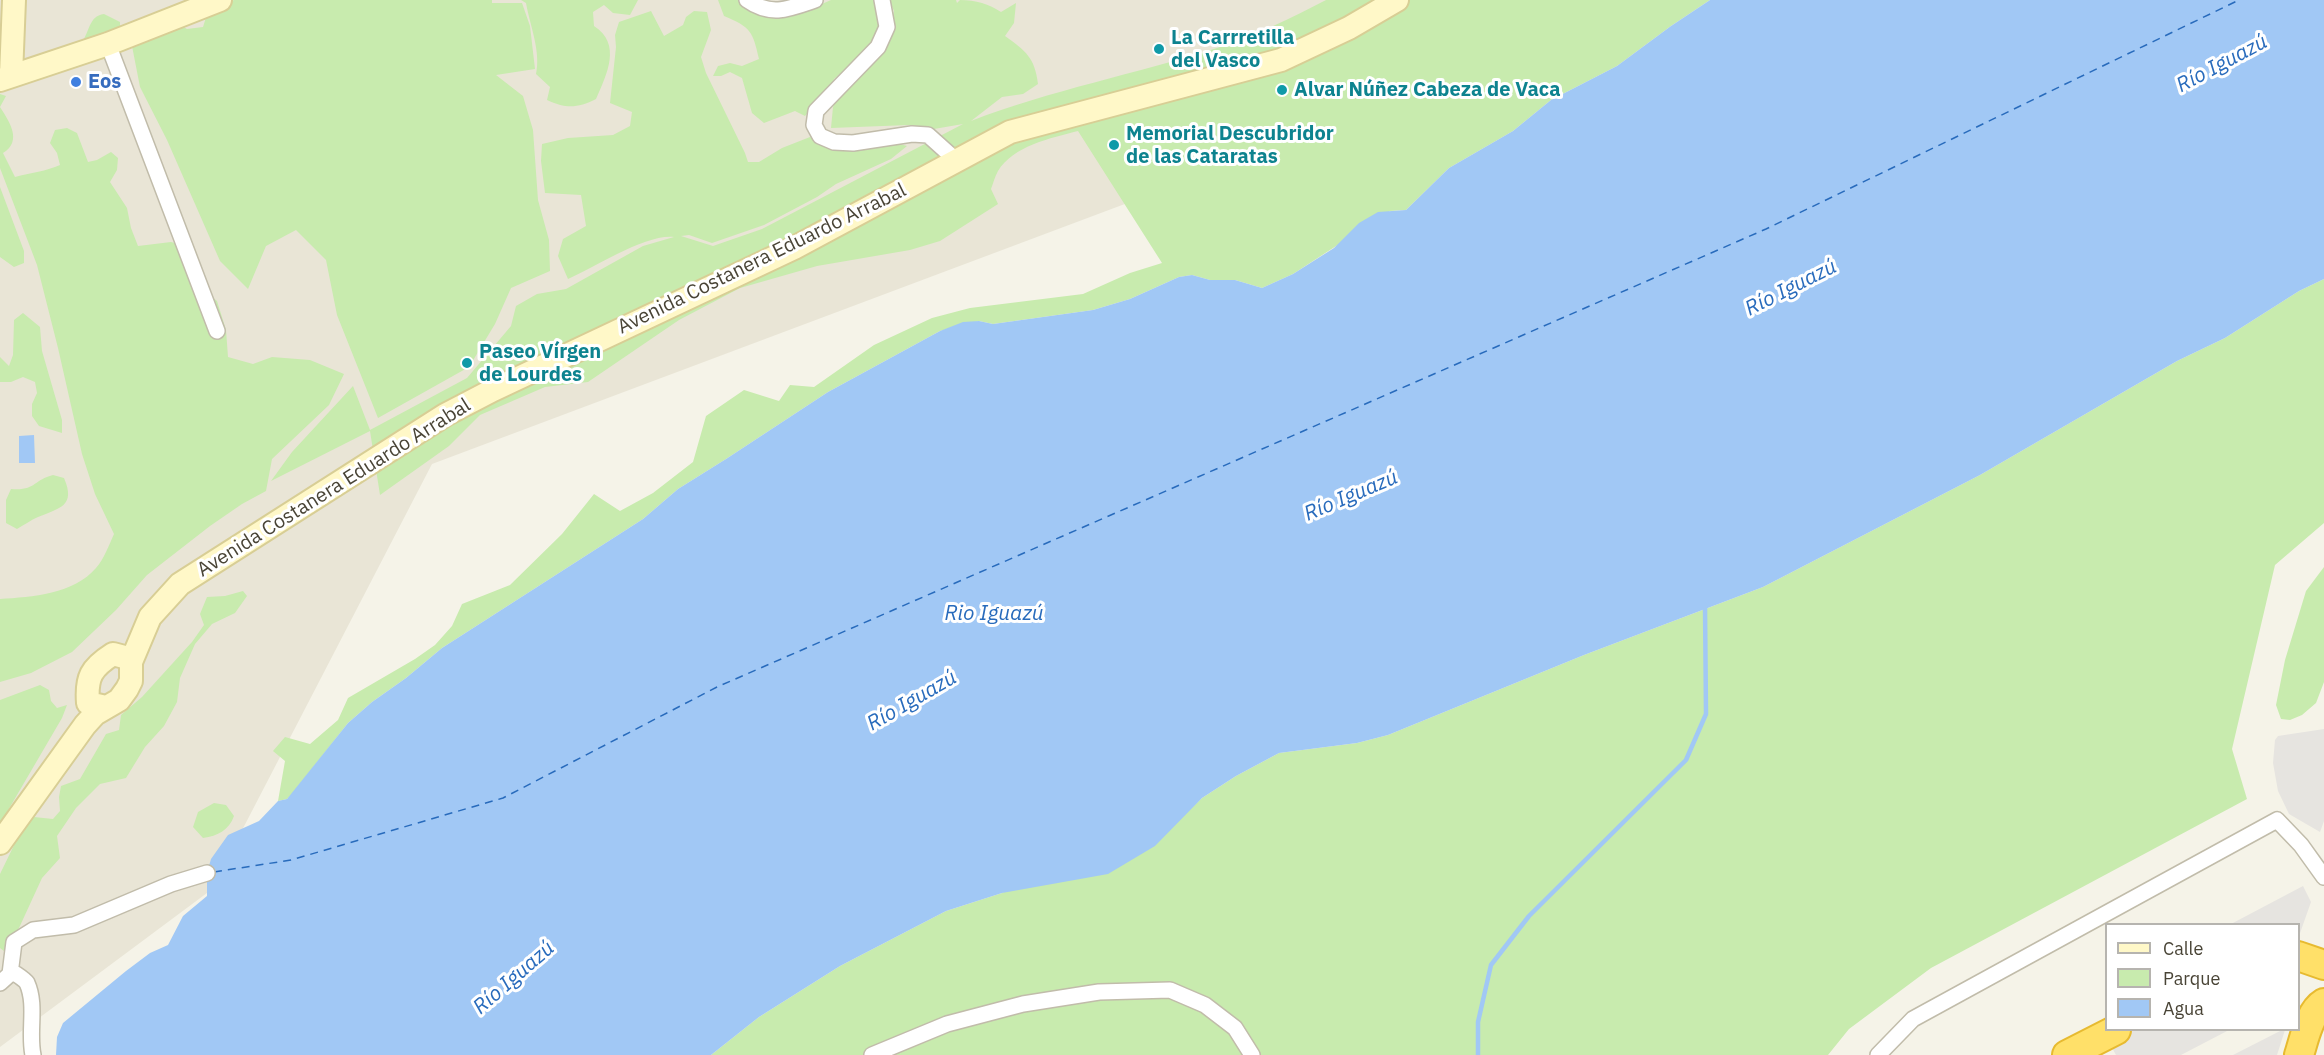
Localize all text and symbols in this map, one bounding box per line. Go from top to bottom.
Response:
place label: La Carrretilla del Vasco [1171,26,1294,73]
water label: Río Iguazú [2172,30,2272,98]
marker: La Carrretilla del Vasco [1152,42,1166,56]
place label: Eos [88,70,121,94]
marker: Eos [69,75,83,89]
place label: Alvar Núñez Cabeza de Vaca [1294,78,1561,102]
marker: Alvar Núñez Cabeza de Vaca [1275,83,1289,97]
place label: Memorial Descubridor de las Cataratas [1126,122,1334,169]
marker: Memorial Descubridor de las Cataratas [1107,138,1121,152]
street label: Avenida Costanera Eduardo Arrabal [614,179,910,339]
water label: Río Iguazú [1741,254,1841,322]
place label: Paseo Vírgen de Lourdes [479,340,601,387]
marker: Paseo Vírgen de Lourdes [460,356,474,370]
street label: Avenida Costanera Eduardo Arrabal [193,394,475,582]
water label: Río Iguazú [1300,465,1402,527]
water label: Rio Iguazú [944,601,1044,627]
water label: Río Iguazú [863,665,961,737]
legend [2105,923,2300,1031]
water label: Río Iguazú [468,936,560,1020]
text: Calle [2163,937,2203,960]
text: Parque [2163,967,2220,990]
text: Agua [2163,997,2204,1020]

